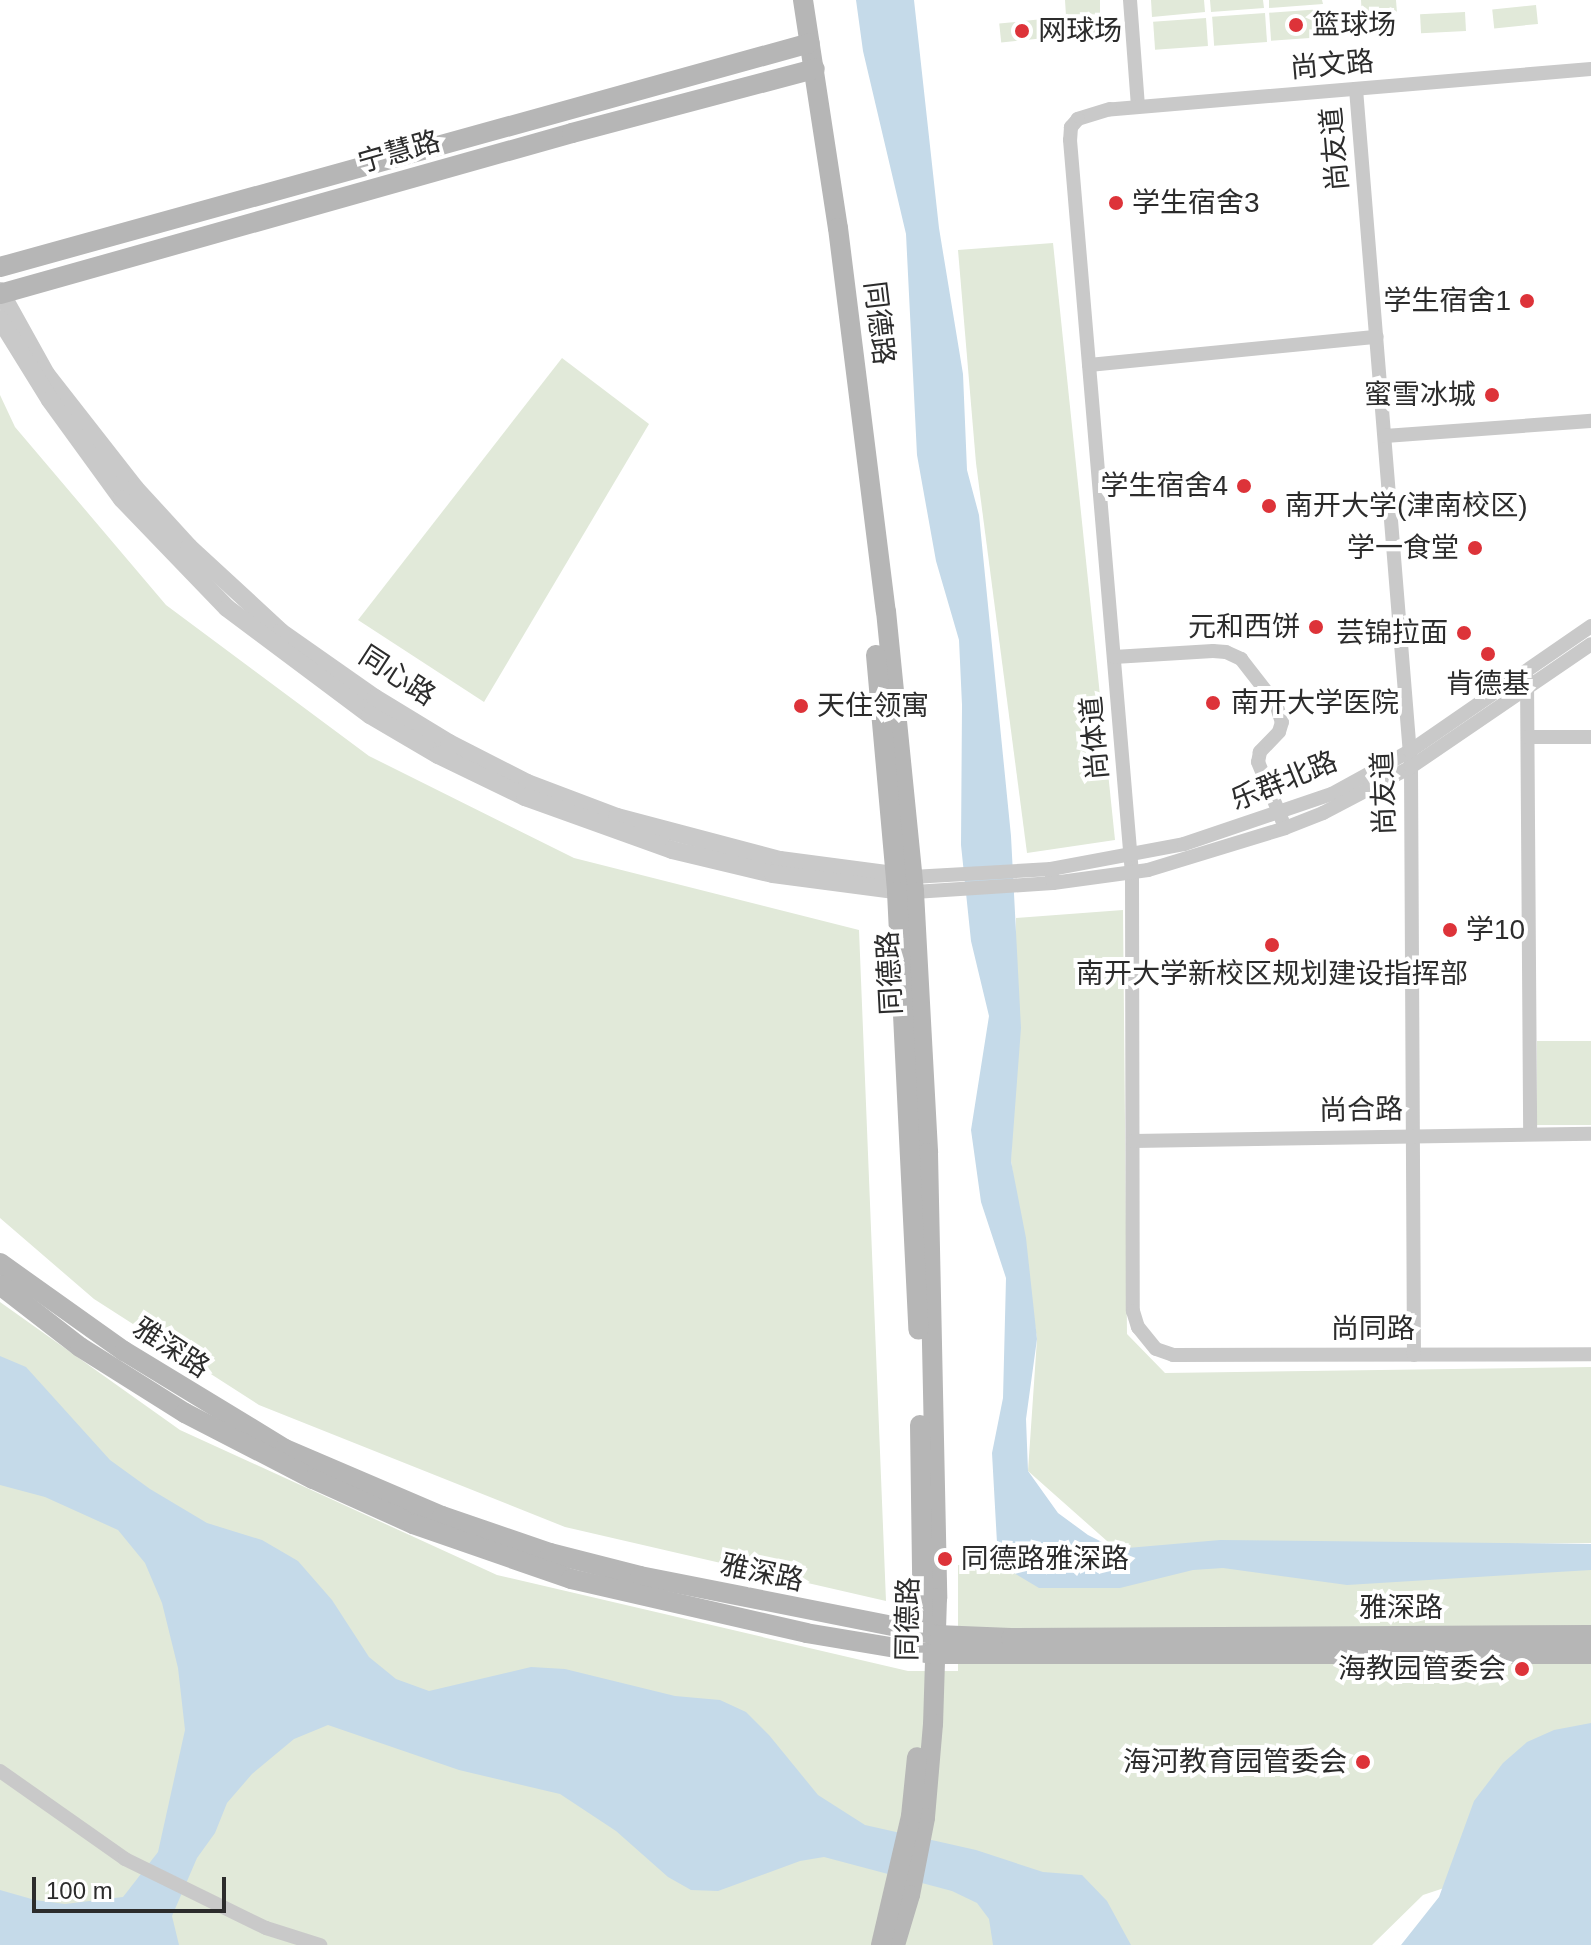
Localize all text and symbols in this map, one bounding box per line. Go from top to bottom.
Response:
place label: 篮球场 [1312,8,1396,42]
place label: 网球场 [1038,14,1122,48]
marker: 篮球场 [1287,16,1305,34]
marker: 网球场 [1013,22,1031,40]
street label: 尚文路 [1289,45,1375,85]
street label: 尚友道 [1315,106,1355,192]
street label: 宁慧路 [354,124,444,180]
place label: 学生宿舍3 [1132,186,1260,220]
marker: 学生宿舍3 [1107,194,1125,212]
street label: 同德路 [857,279,901,367]
place label: 学生宿舍1 [1383,284,1511,318]
marker: 学生宿舍1 [1518,292,1536,310]
place label: 蜜雪冰城 [1364,378,1476,412]
marker: 蜜雪冰城 [1483,386,1501,404]
place label: 学生宿舍4 [1100,469,1228,503]
marker: 学生宿舍4 [1235,477,1253,495]
place label: 南开大学(津南校区) [1285,489,1528,523]
marker: 南开大学(津南校区) [1260,497,1278,515]
place label: 学一食堂 [1347,531,1459,565]
marker: 学一食堂 [1466,539,1484,557]
place label: 元和西饼 [1188,610,1300,644]
place label: 芸锦拉面 [1336,616,1448,650]
marker: 元和西饼 [1307,618,1325,636]
marker: 芸锦拉面 [1455,624,1473,642]
street label: 同心路 [353,639,441,713]
marker: 肯德基 [1479,645,1497,663]
place label: 肯德基 [1446,667,1530,701]
place label: 南开大学医院 [1231,686,1399,720]
place label: 天住领寓 [817,689,929,723]
marker: 南开大学医院 [1202,692,1224,714]
street label: 尚体道 [1075,695,1115,781]
marker: 天住领寓 [792,697,810,715]
street label: 乐群北路 [1226,744,1342,818]
street label: 尚友道 [1366,750,1402,836]
place label: 学10 [1466,913,1525,947]
marker: 学10 [1441,921,1459,939]
street label: 同德路 [871,930,909,1016]
marker: 南开大学新校区规划建设指挥部 [1263,936,1281,954]
place label: 南开大学新校区规划建设指挥部 [1076,957,1468,991]
street label: 尚合路 [1319,1092,1403,1128]
street label: 雅深路 [127,1311,215,1385]
street label: 尚同路 [1331,1312,1415,1346]
place label: 同德路雅深路 [961,1542,1129,1576]
street label: 雅深路 [717,1548,807,1598]
marker: 同德路雅深路 [936,1550,954,1568]
street label: 同德路 [890,1577,926,1661]
street label: 雅深路 [1359,1591,1443,1625]
place label: 海教园管委会 [1338,1652,1506,1686]
marker: 海教园管委会 [1513,1660,1531,1678]
place label: 海河教育园管委会 [1123,1745,1347,1779]
marker: 海河教育园管委会 [1354,1753,1372,1771]
scale bar [36,1861,230,1911]
text: 100 m [46,1877,113,1904]

